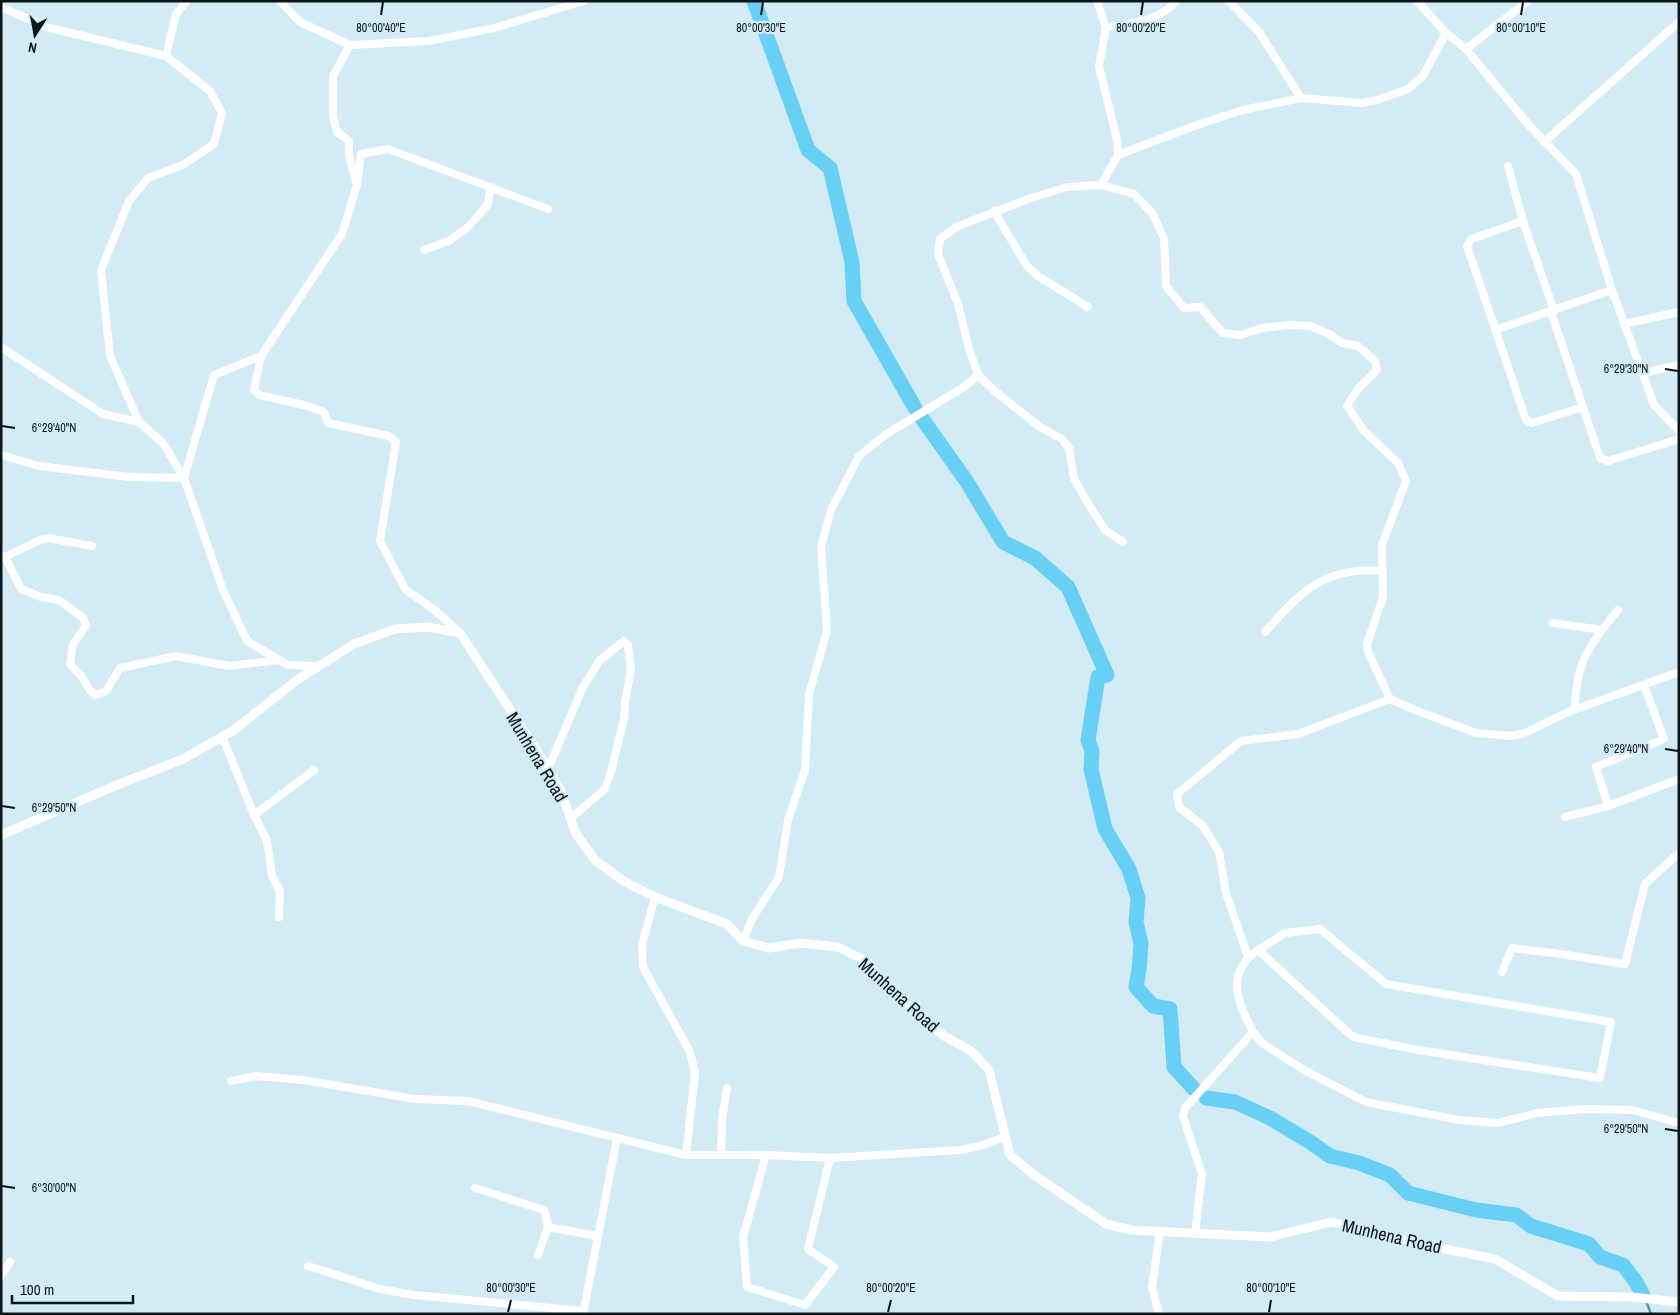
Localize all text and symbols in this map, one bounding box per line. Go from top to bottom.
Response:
north arrow [10,10,60,60]
text: 80°00'40"E [356,20,406,36]
text: 80°00'30"E [736,20,786,36]
text: 80°00'20"E [1116,20,1166,36]
text: 80°00'10"E [1496,20,1546,36]
text: N [27,38,38,57]
text: 6°29'30"N [1604,361,1648,377]
text: 6°29'40"N [32,420,76,436]
street label: Munhena Road [500,707,574,807]
text: 6°29'40"N [1604,741,1648,757]
text: 6°29'50"N [32,800,76,816]
street label: Munhena Road [853,952,945,1038]
text: 6°29'50"N [1604,1121,1648,1137]
text: 6°30'00"N [32,1180,76,1196]
street label: Munhena Road [1340,1212,1444,1260]
scale bar [12,1272,134,1304]
text: 100 m [20,1279,54,1300]
text: 80°00'30"E [486,1280,536,1296]
text: 80°00'20"E [866,1280,916,1296]
text: 80°00'10"E [1246,1280,1296,1296]

